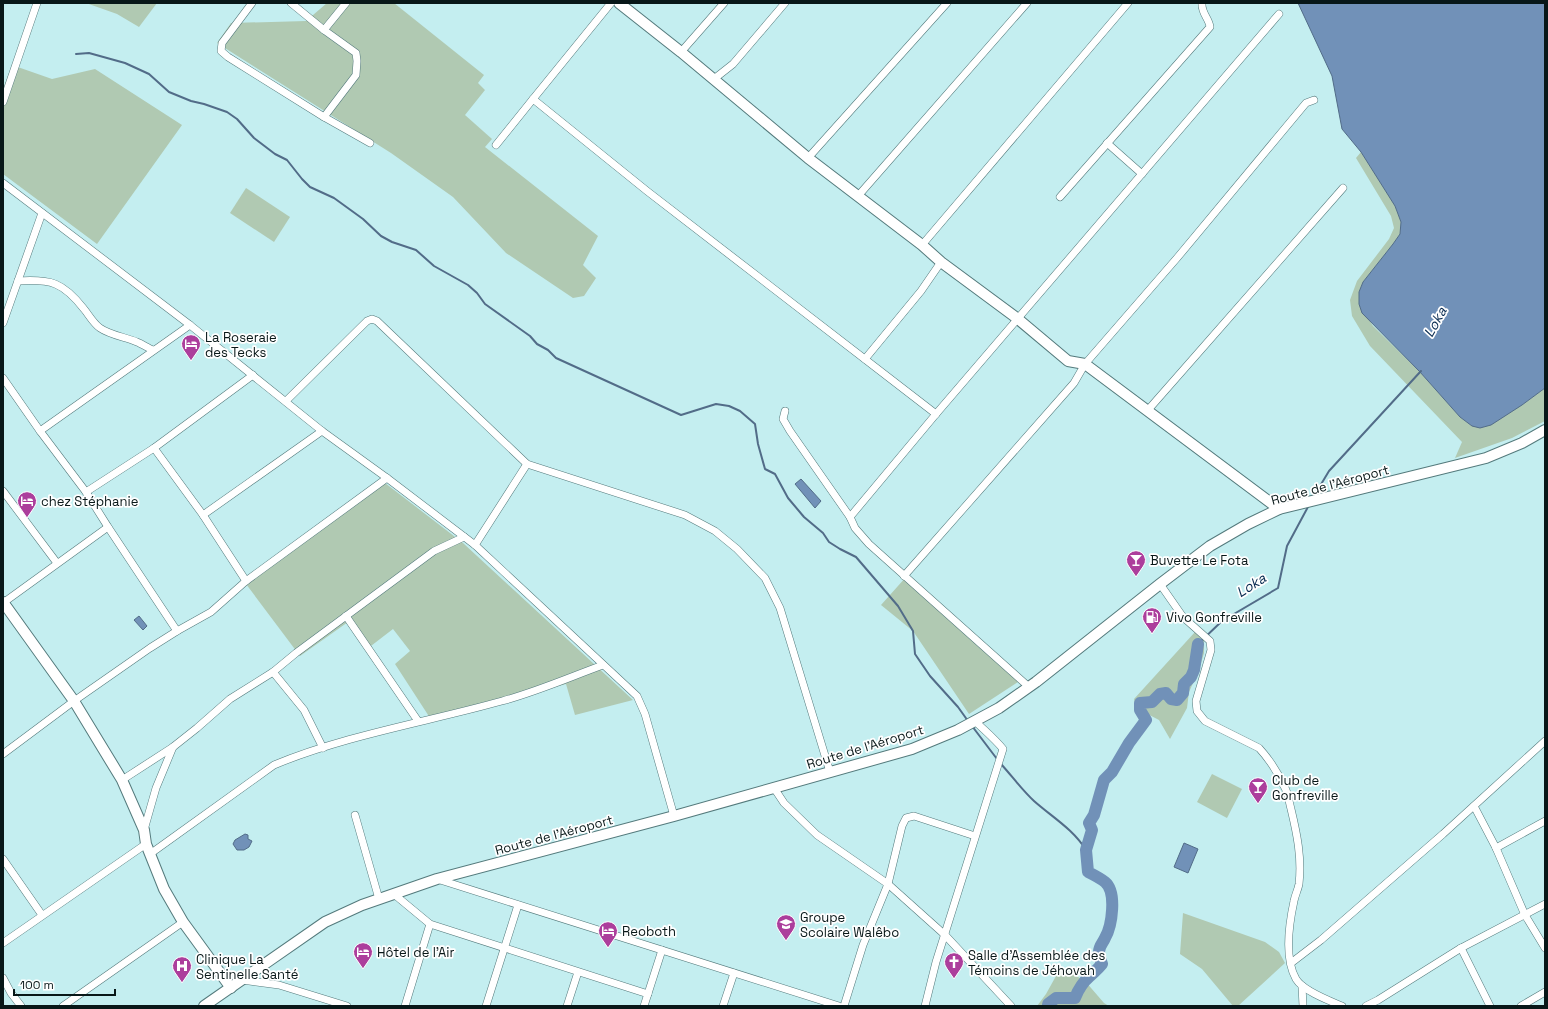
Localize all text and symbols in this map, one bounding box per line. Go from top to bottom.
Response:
water label: Loka [1419,303,1451,340]
place label: La Roseraie des Tecks [205,329,277,361]
hotel icon: La Roseraie des Tecks [180,333,202,361]
street label: Route de l'Aéroport [1269,461,1391,509]
hotel icon: chez Stéphanie [16,490,38,518]
place label: chez Stéphanie [41,493,138,510]
bar icon: Buvette Le Fota [1125,549,1147,577]
place label: Buvette Le Fota [1150,552,1249,569]
water label: Loka [1233,568,1270,601]
fuel station icon: Vivo Gonfreville [1141,606,1163,634]
place label: Vivo Gonfreville [1166,609,1262,626]
street label: Route de l'Aéroport [804,721,926,773]
place label: Club de Gonfreville [1272,772,1339,804]
bar icon: Club de Gonfreville [1247,776,1269,804]
street label: Route de l'Aéroport [493,811,615,859]
place label: Groupe Scolaire Walêbo [800,909,899,941]
school or university icon: Groupe Scolaire Walêbo [775,913,797,941]
hotel icon: Reoboth [597,920,619,948]
place label: Reoboth [622,923,676,940]
hotel icon: Hôtel de l'Air [352,941,374,969]
place label: Hôtel de l'Air [377,944,454,961]
place label: Salle d'Assemblée des Témoins de Jéhovah [968,947,1105,979]
place label: Clinique La Sentinelle Santé [196,951,298,983]
church icon: Salle d'Assemblée des Témoins de Jéhovah [943,951,965,979]
hospital icon: Clinique La Sentinelle Santé [171,955,193,983]
scale bar [14,971,115,997]
text: 100 m [20,977,54,993]

